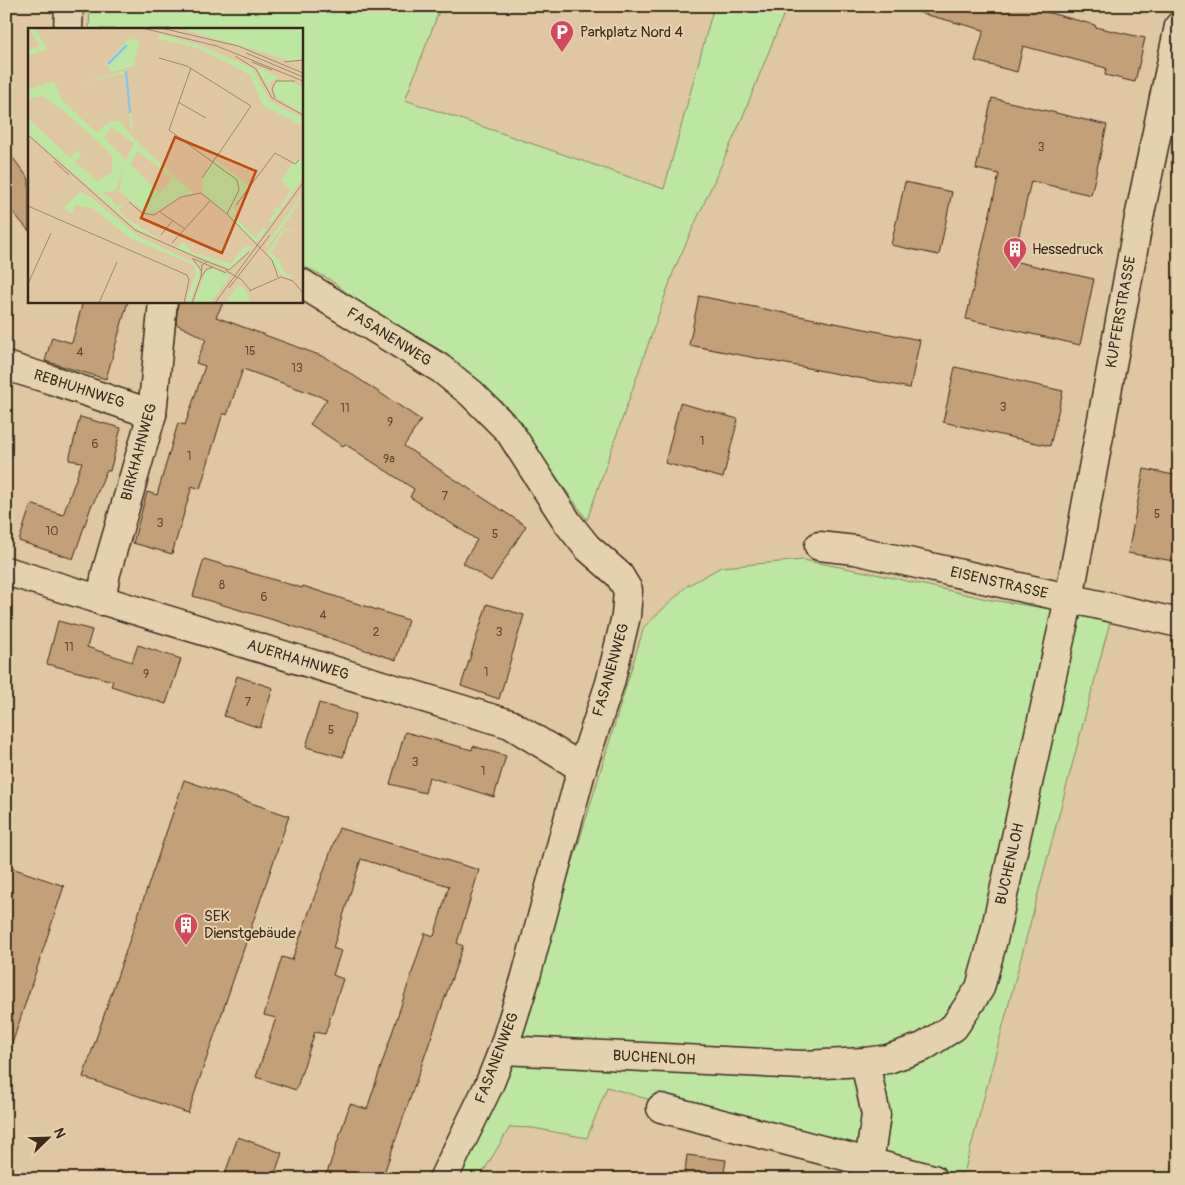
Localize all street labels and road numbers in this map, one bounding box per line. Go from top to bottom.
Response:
street label: KUPFERSTRASSE [1102,254,1140,370]
street label: FASANENWEG [343,303,435,371]
street label: REBHUHNWEG [31,365,127,413]
street label: BIRKHAHNWEG [117,401,161,503]
street label: EISENSTRASSE [948,563,1050,604]
street label: FASANENWEG [589,621,633,719]
street label: AUERHAHNWEG [245,635,351,685]
street label: BUCHENLOH [991,821,1029,907]
street label: FASANENWEG [471,1010,523,1106]
street label: BUCHENLOH [612,1046,696,1070]

